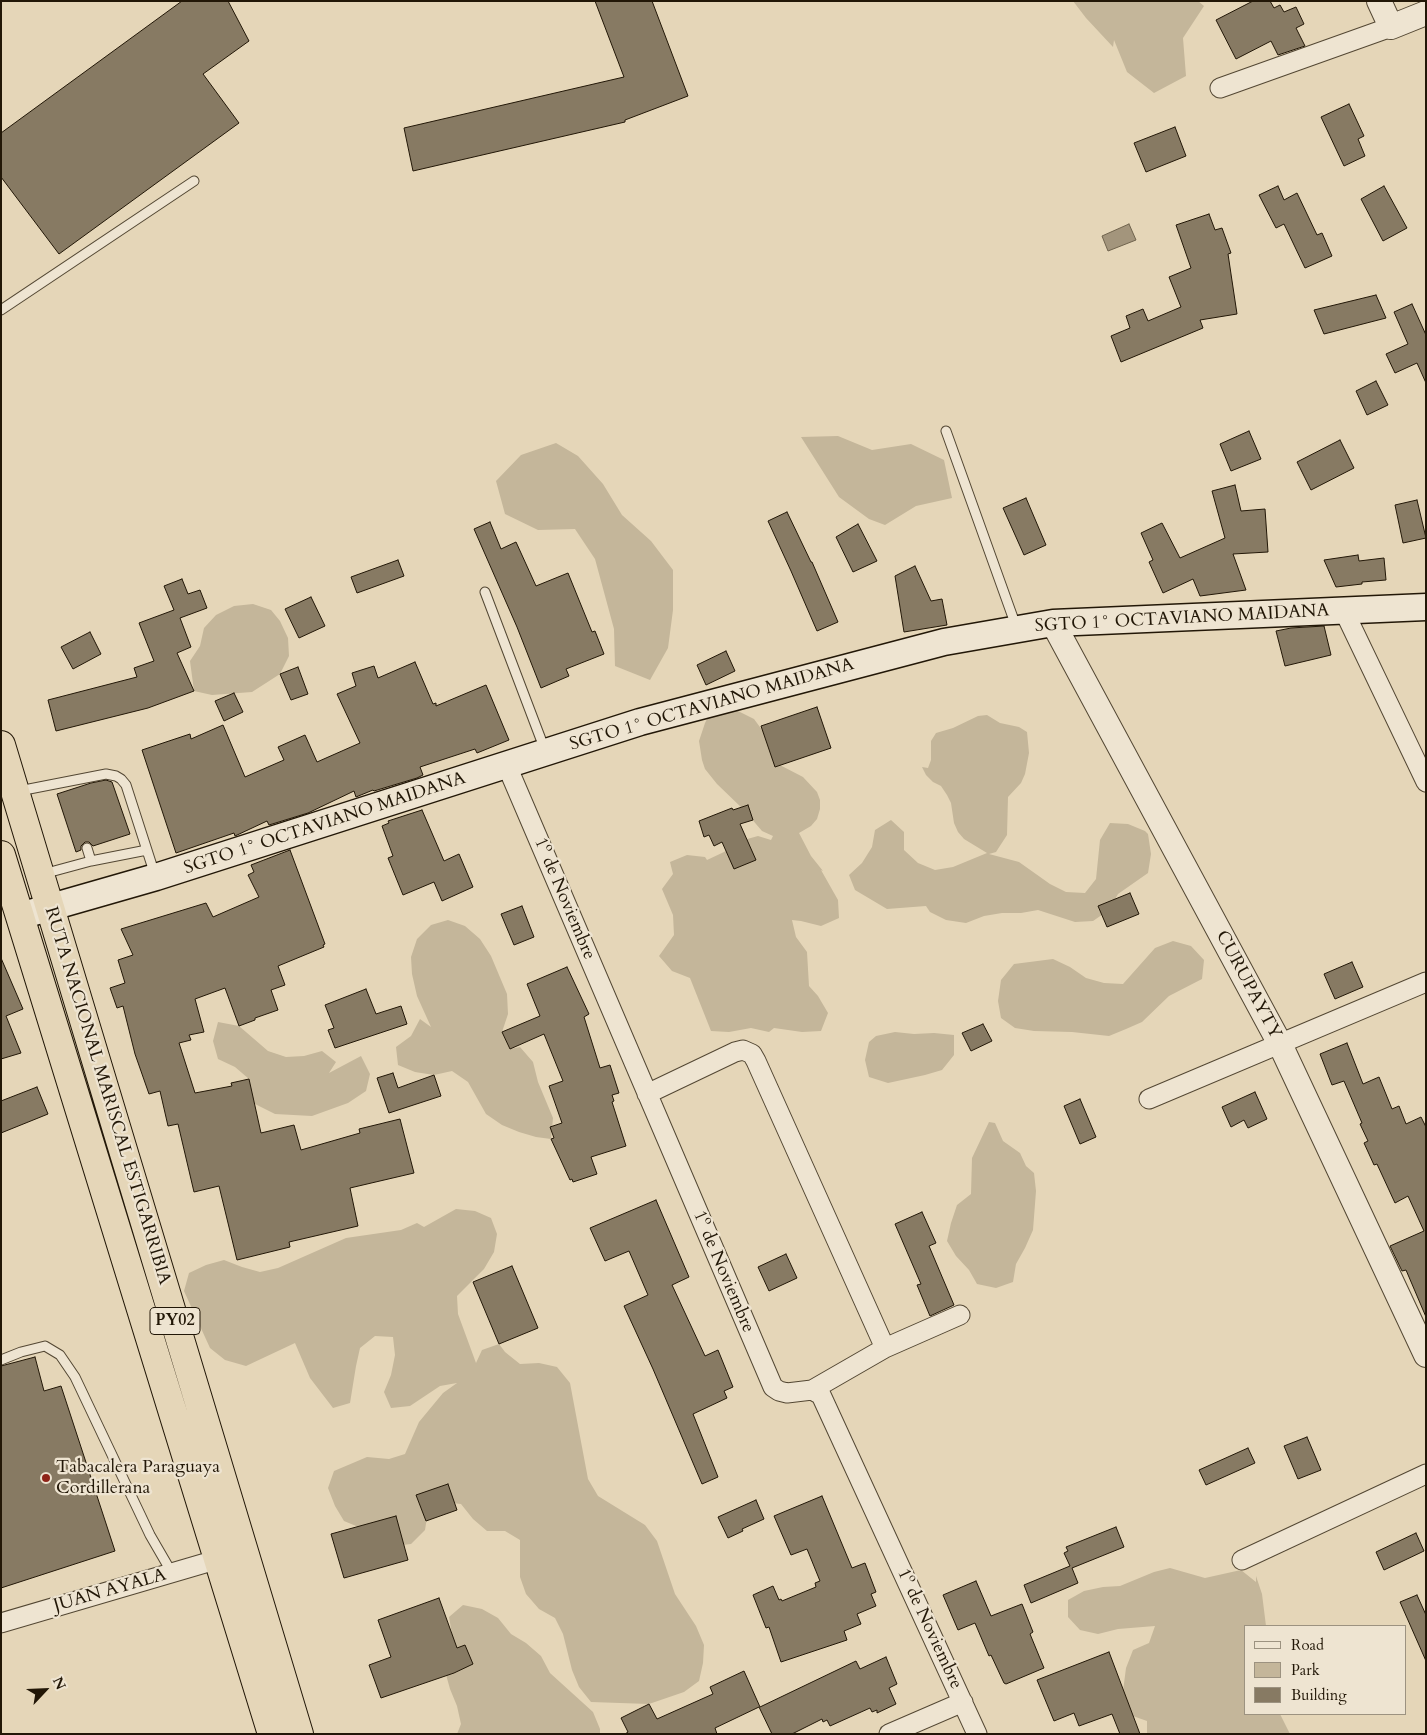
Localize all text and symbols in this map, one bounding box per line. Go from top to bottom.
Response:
street label: SGTO 1° OCTAVIANO MAIDANA [1034,600,1330,638]
street label: SGTO 1° OCTAVIANO MAIDANA [567,654,857,756]
street label: SGTO 1° OCTAVIANO MAIDANA [181,768,469,880]
street label: 1º de Noviembre [529,835,599,963]
street label: RUTA NACIONAL MARISCAL ESTIGARRIBIA [39,904,175,1288]
street label: CURUPAYTY [1211,927,1285,1043]
street label: 1º de Noviembre [688,1208,758,1336]
road number: PY02 [150,1308,200,1334]
place label: Tabacalera Paraguaya Cordillerana [56,1457,220,1500]
marker: Tabacalera Paraguaya Cordillerana [40,1472,52,1484]
street label: JUAN AYALA [51,1565,169,1617]
street label: 1º de Noviembre [892,1565,966,1693]
legend [1244,1625,1407,1715]
text: Road [1291,1635,1324,1655]
text: Park [1291,1660,1320,1680]
north arrow [20,1665,70,1715]
text: N [48,1674,70,1693]
text: Building [1291,1685,1347,1705]

